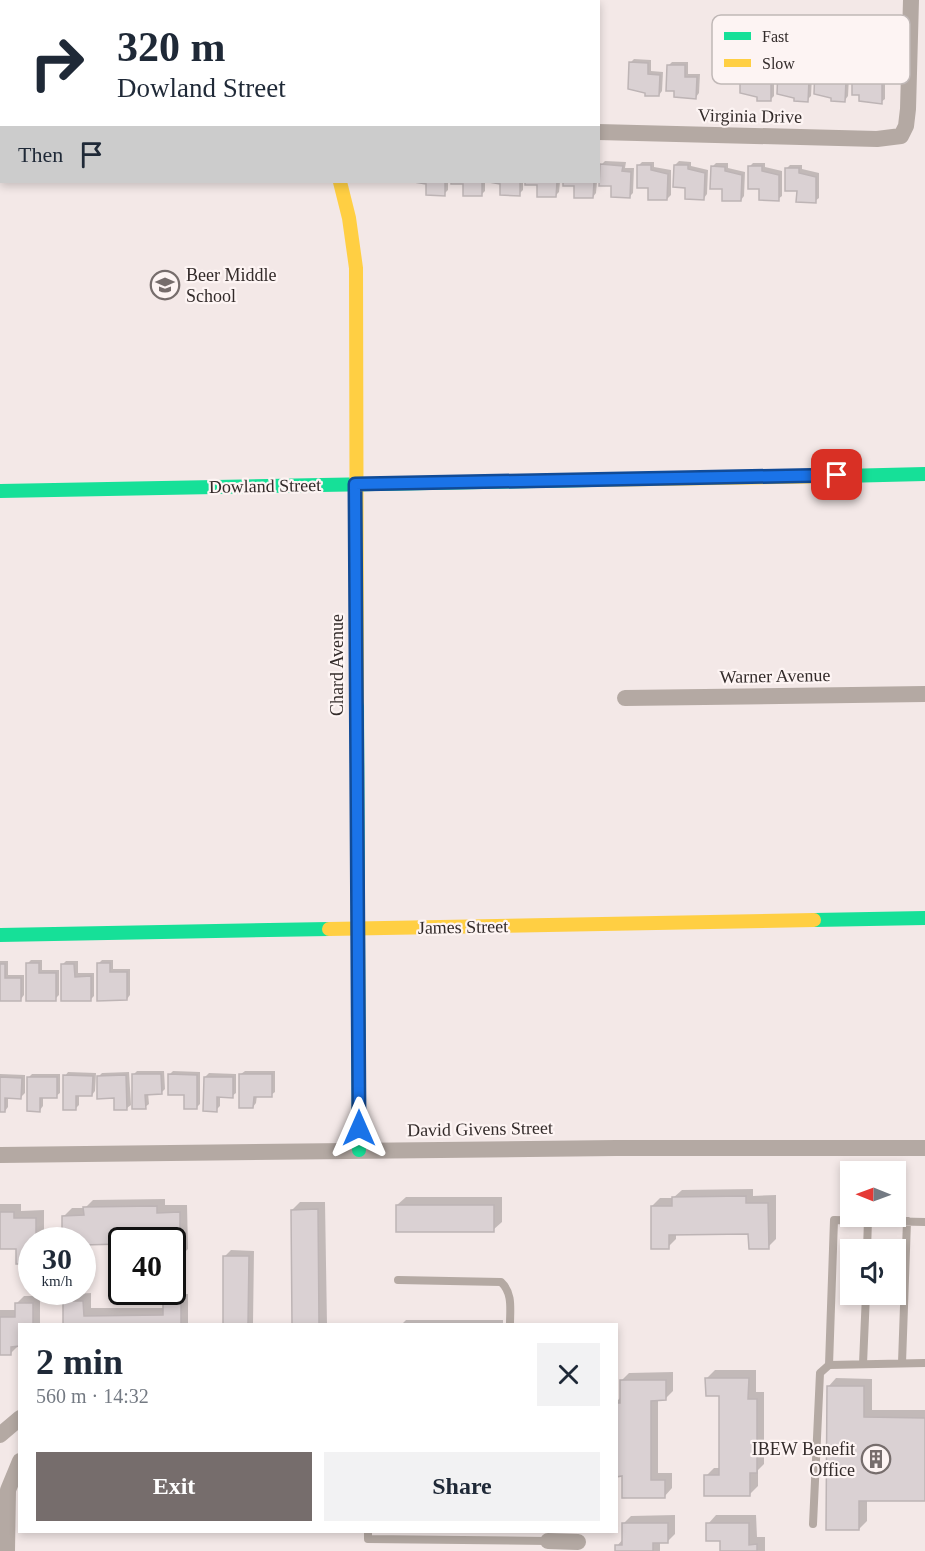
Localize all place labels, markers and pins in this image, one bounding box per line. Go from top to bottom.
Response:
place label: Beer Middle School [186,265,276,306]
school or university icon: Beer Middle School [149,269,181,301]
pin [811,449,862,500]
place label: IBEW Benefit Office [752,1439,855,1480]
building icon: IBEW Benefit Office [860,1443,892,1475]

